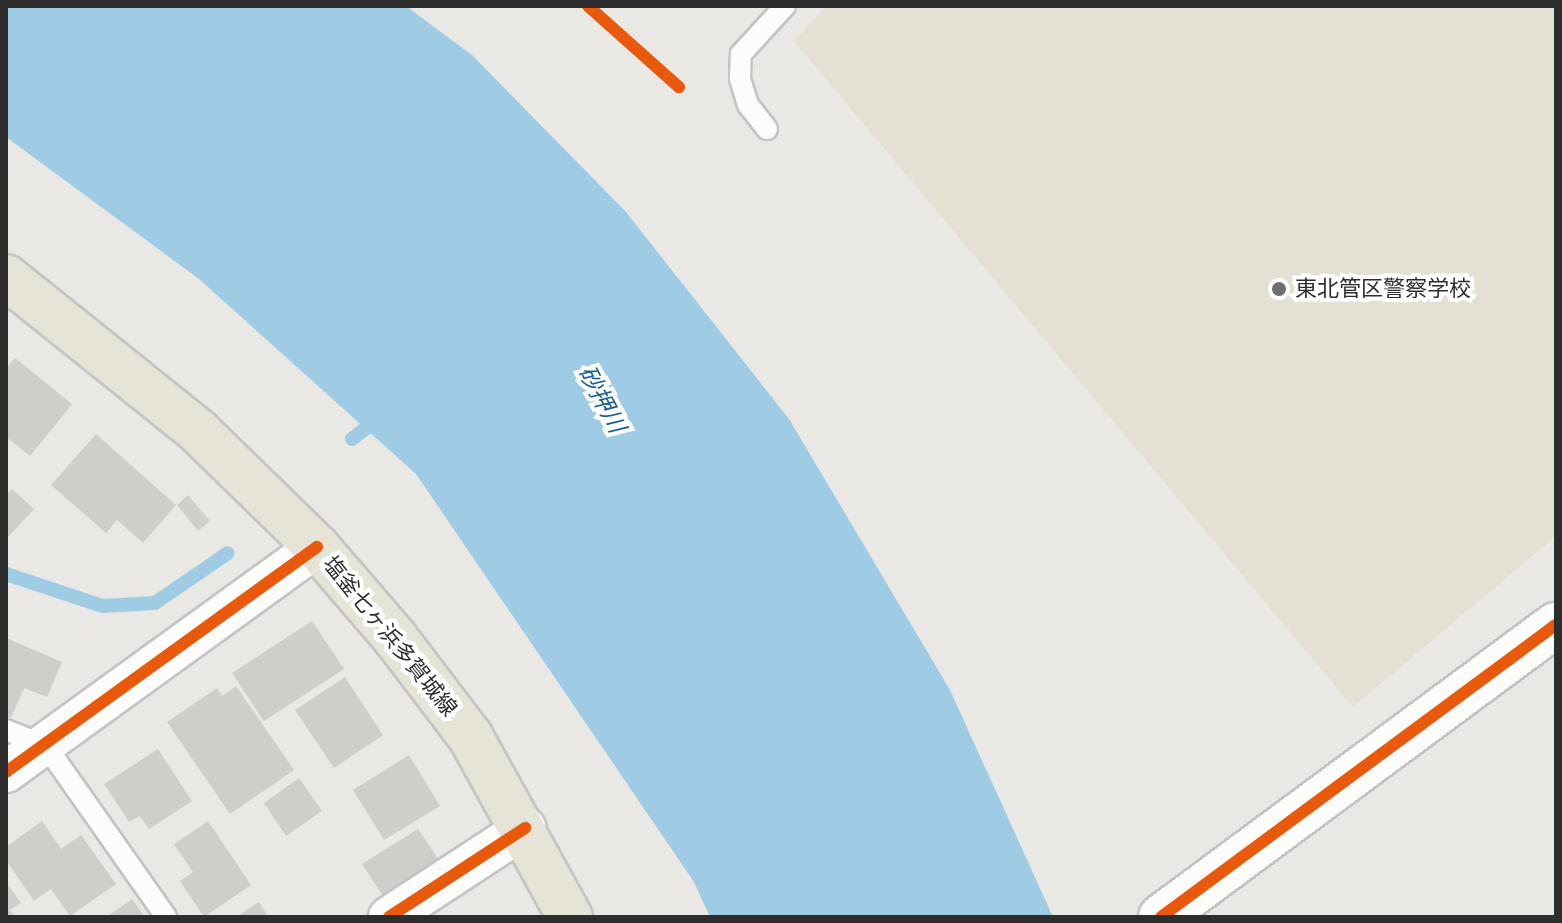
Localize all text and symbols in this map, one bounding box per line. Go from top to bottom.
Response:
place label: 東北管区警察学校 [1295,276,1471,302]
marker: 東北管区警察学校 [1270,280,1288,298]
water label: 砂押川 [572,360,632,438]
street label: 塩釜七ヶ浜多賀城線 [317,551,463,721]

